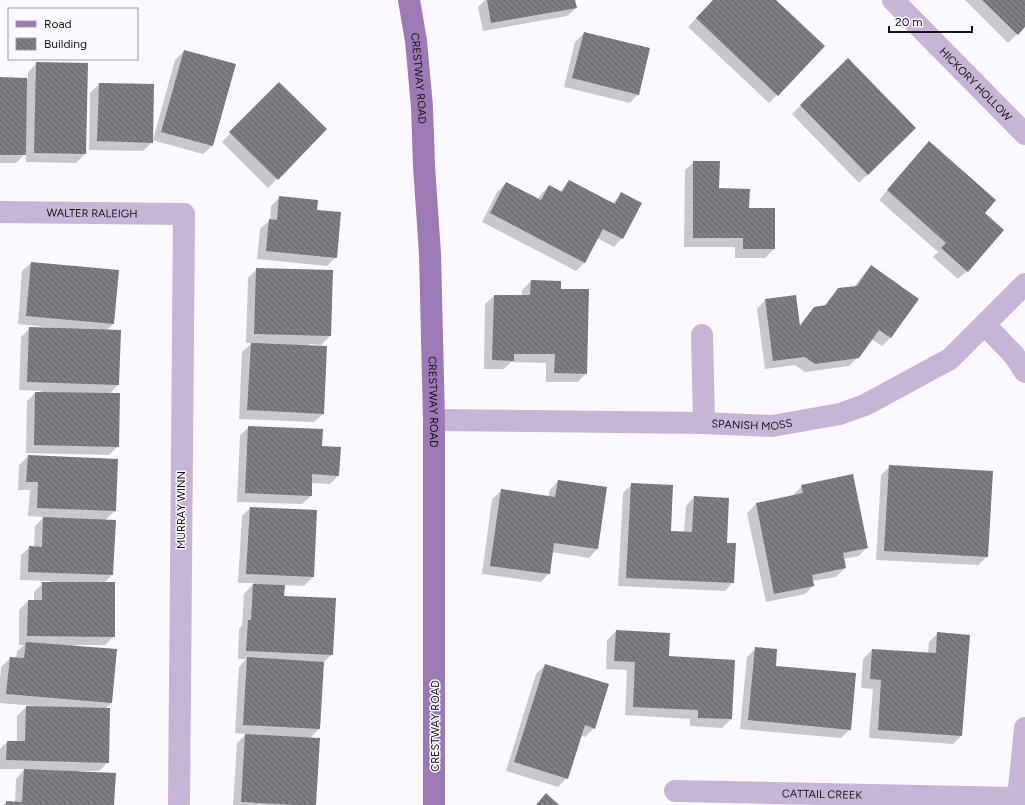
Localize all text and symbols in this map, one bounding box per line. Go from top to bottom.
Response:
legend [8,8,138,60]
scale bar [889,8,972,34]
text: 20 m [895,15,923,29]
text: Road [44,17,72,31]
street label: CRESTWAY ROAD [408,32,429,125]
text: Building [44,37,87,51]
street label: HICKORY HOLLOW [937,45,1015,124]
street label: WALTER RALEIGH [46,206,138,220]
street label: CRESTWAY ROAD [426,356,441,448]
street label: SPANISH MOSS [711,416,794,433]
street label: MURRAY WINN [175,471,188,549]
street label: CRESTWAY ROAD [429,680,442,772]
street label: CATTAIL CREEK [782,787,862,801]

